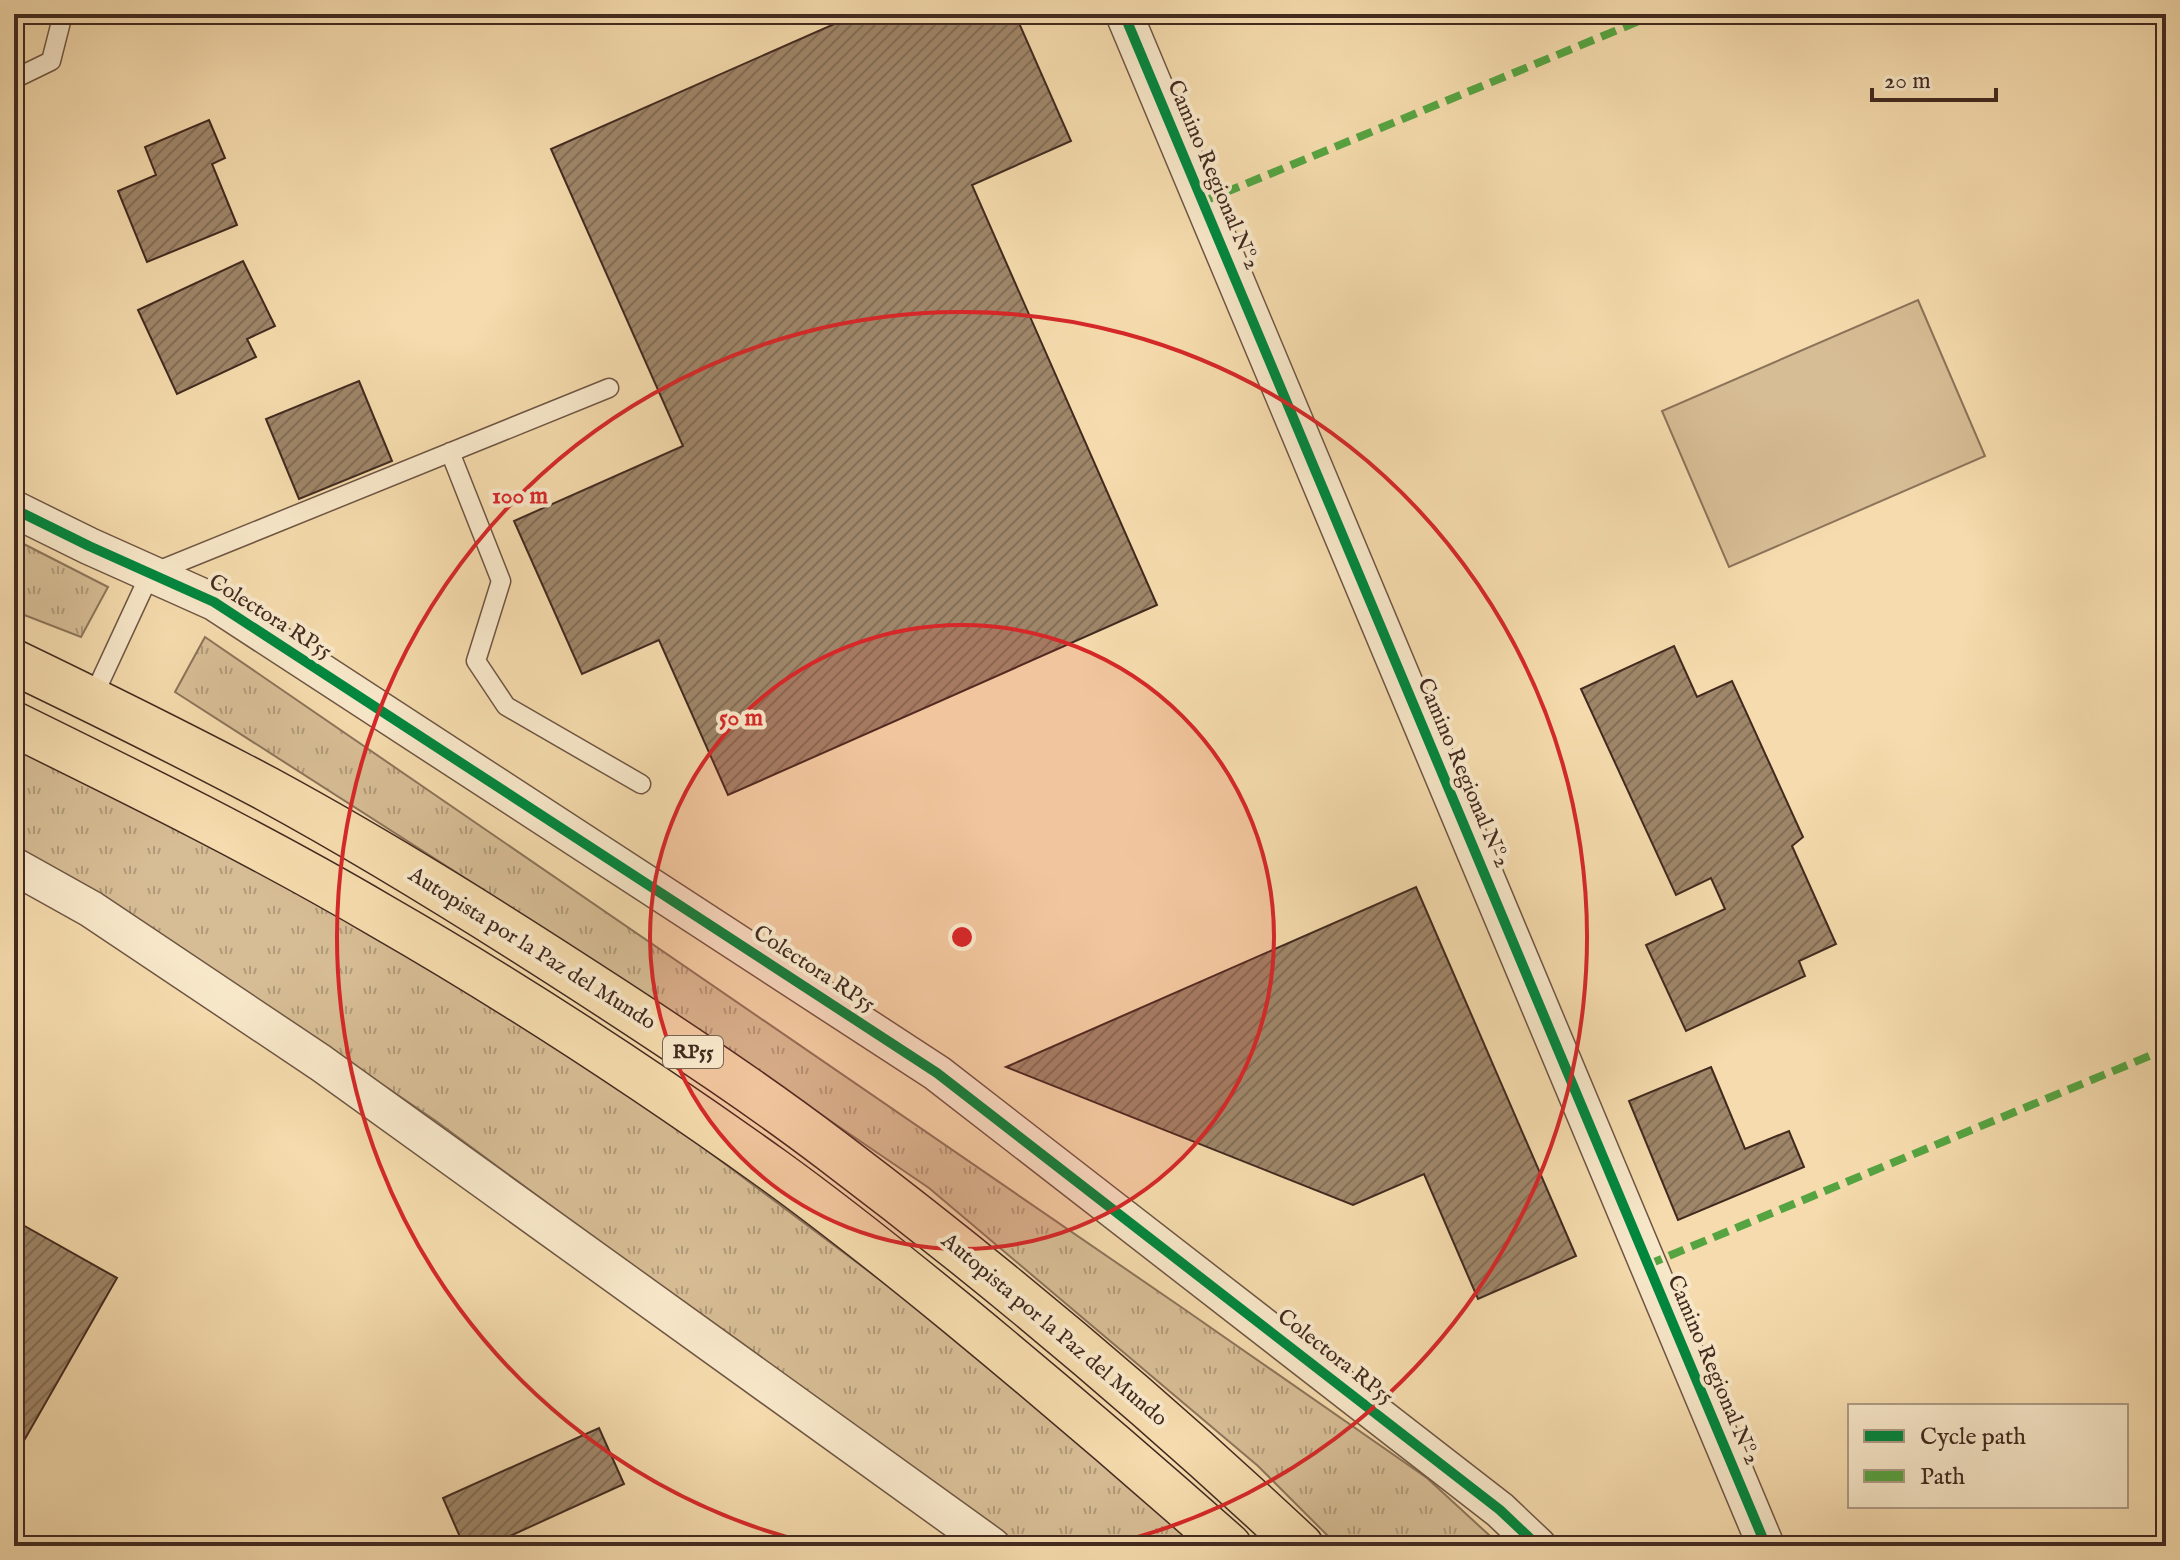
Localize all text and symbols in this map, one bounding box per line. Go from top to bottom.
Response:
scale bar [1872,52,1996,102]
text: 20 m [1884,66,1931,97]
street label: Camino Regional Nº2 [1160,76,1266,274]
text: 100 m [492,481,549,512]
street label: Colectora RP55 [203,568,337,666]
street label: Camino Regional Nº2 [1410,674,1516,872]
text: 50 m [719,703,764,734]
street label: Autopista por la Paz del Mundo [402,861,661,1037]
street label: Colectora RP55 [748,919,880,1019]
centre of rings [948,923,976,951]
road number: RP55 [663,1036,723,1068]
street label: Autopista por la Paz del Mundo [934,1226,1173,1433]
street label: Camino Regional Nº2 [1660,1271,1766,1469]
street label: Colectora RP55 [1271,1303,1399,1411]
legend [1848,1404,2128,1508]
text: Cycle path [1920,1422,2026,1453]
text: Path [1920,1462,1965,1493]

